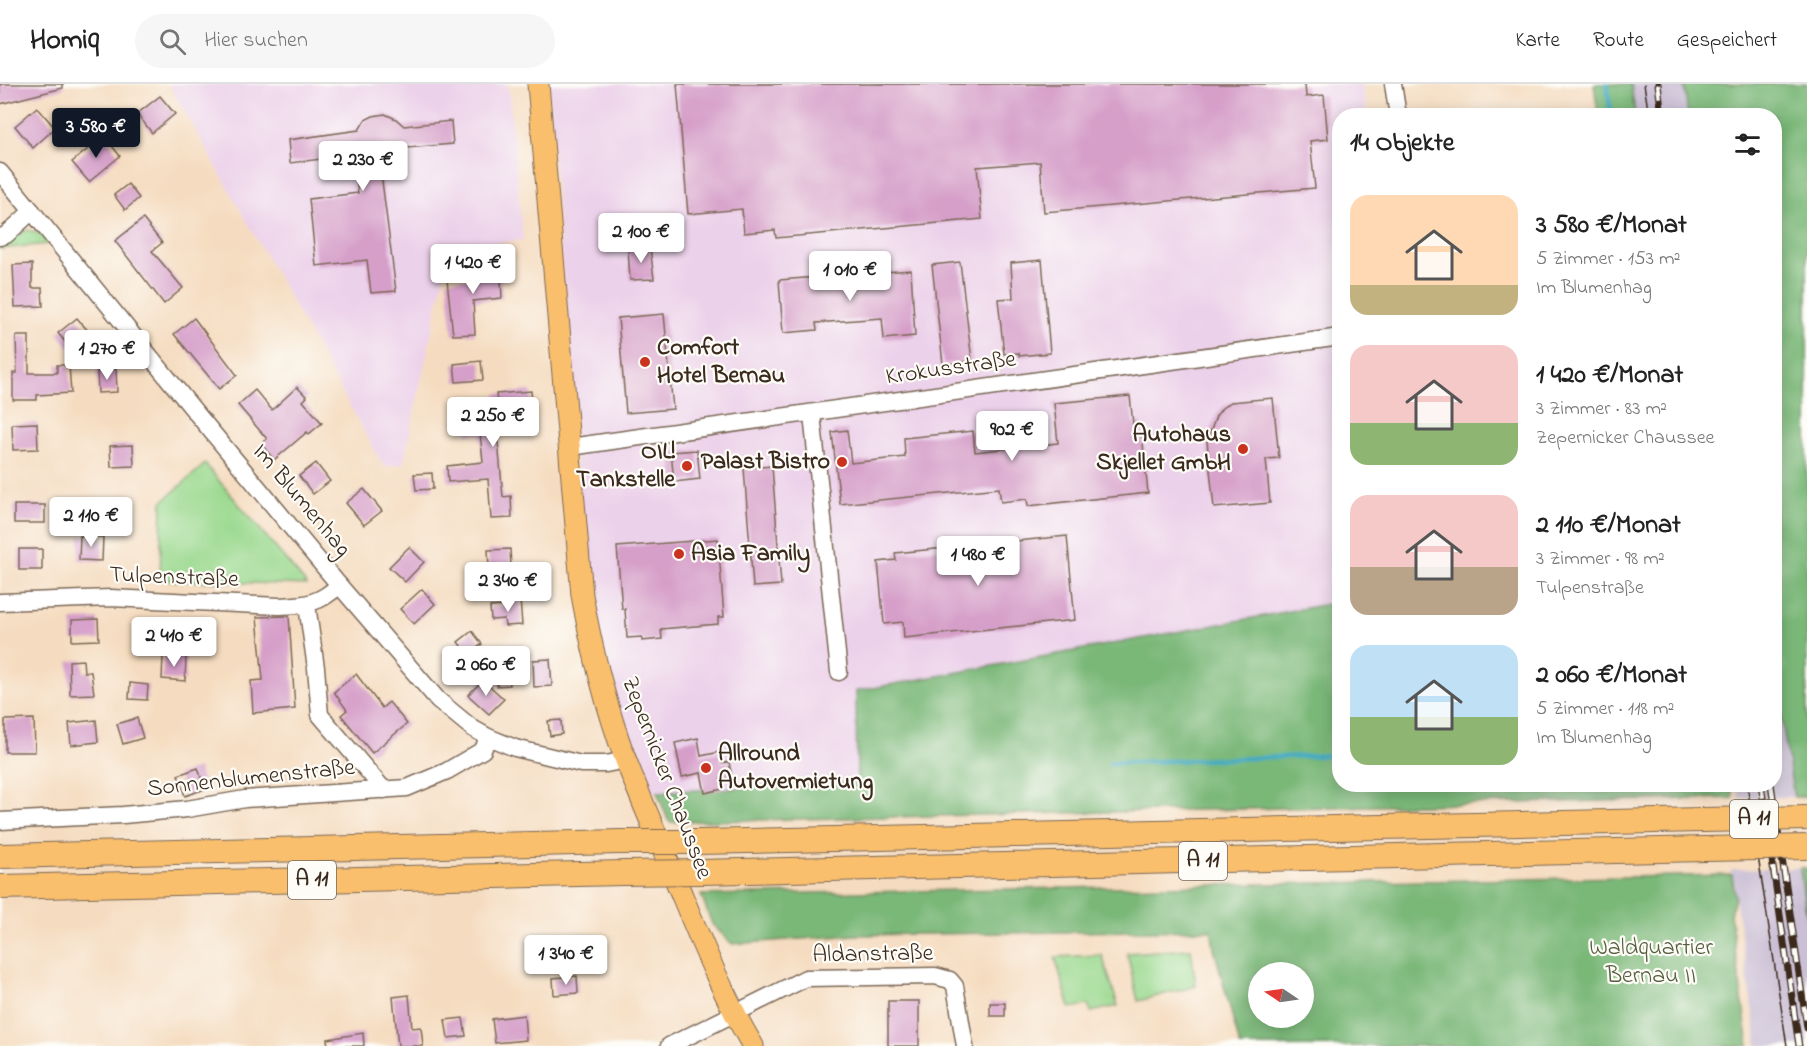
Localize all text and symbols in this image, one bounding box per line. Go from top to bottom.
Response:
search box [135,14,555,68]
text: Homiq [30,21,99,62]
icon: search [156,25,189,58]
text: Hier suchen [204,25,308,57]
text: Karte [1515,26,1560,56]
text: Route [1593,26,1644,56]
text: Gespeichert [1677,26,1777,56]
pin: 3 580 € [41,108,151,159]
text: 3 580 € [66,113,126,142]
text: 14 Objekte [1350,125,1454,163]
icon: filters [1731,128,1764,161]
pin: 2 230 € [308,141,418,192]
text: 2 230 € [333,146,393,175]
text: 3 580 €/Monat [1536,207,1687,245]
pin: 2 100 € [586,213,696,264]
text: 2 100 € [612,218,670,247]
icon: home [1398,219,1470,291]
pin: 1 420 € [418,244,528,295]
text: 5 Zimmer · 153 m² [1536,245,1680,274]
text: 1 420 € [444,249,502,278]
pin: 1 010 € [795,251,905,302]
text: 1 010 € [823,256,877,285]
text: Im Blumenhag [1536,274,1652,303]
pin: 1 270 € [52,330,162,381]
place label: Comfort Hotel Bernau [657,331,785,394]
text: 1 270 € [78,335,136,364]
street label: Krokusstraße [884,343,1019,395]
marker: Comfort Hotel Bernau [638,355,652,369]
text: 1 420 €/Monat [1536,357,1683,395]
icon: home [1398,369,1470,441]
text: 3 Zimmer · 83 m² [1536,395,1667,424]
pin: 2 250 € [438,397,548,448]
text: 2 250 € [461,402,525,431]
pin: 902 € [970,411,1054,462]
text: 902 € [990,416,1034,445]
place label: Autohaus Skjellet GmbH [1096,418,1231,481]
text: Zepernicker Chaussee [1536,424,1715,453]
place label: OIL! Tankstelle [576,435,676,498]
street label: Im Blumenhag [243,436,359,566]
marker: Autohaus Skjellet GmbH [1236,442,1250,456]
place label: Palast Bistro [701,445,830,480]
marker: Palast Bistro [835,455,849,469]
marker: OIL! Tankstelle [680,459,694,473]
pin: 2 110 € [36,497,146,548]
text: 2 110 € [63,502,119,531]
text: 2 110 €/Monat [1536,507,1681,545]
icon: home [1398,519,1470,591]
pin: 1 480 € [923,536,1033,587]
place label: Asia Family [691,537,810,573]
text: 1 480 € [951,541,1005,570]
text: 3 Zimmer · 98 m² [1536,545,1665,574]
marker: Asia Family [672,547,686,561]
street label: Tulpenstraße [109,558,240,598]
pin: 2 340 € [453,562,563,613]
text: 2 340 € [478,567,538,596]
text: Tulpenstraße [1536,574,1644,603]
pin: 2 410 € [119,617,229,668]
text: 2 410 € [145,622,203,651]
pin: 2 060 € [431,646,541,697]
text: 2 060 € [456,651,516,680]
text: 2 060 €/Monat [1536,657,1687,695]
icon: home [1398,669,1470,741]
street label: Zepernicker Chaussee [611,672,721,885]
text: 5 Zimmer · 118 m² [1536,695,1675,724]
text: Im Blumenhag [1536,724,1652,753]
place label: Allround Autovermietung [718,737,873,801]
street label: Sonnenblumenstraße [145,751,357,807]
marker: Allround Autovermietung [699,761,713,775]
road number: A 11 [1730,800,1778,838]
road number: A 11 [1179,842,1227,880]
road number: A 11 [288,861,336,899]
park label: Waldquartier Bernau II [1589,931,1713,994]
pin: 1 340 € [511,935,621,986]
street label: Aldanstraße [812,936,934,974]
text: 1 340 € [538,940,594,969]
north arrow [1248,962,1314,1028]
map controls [1248,962,1314,1028]

